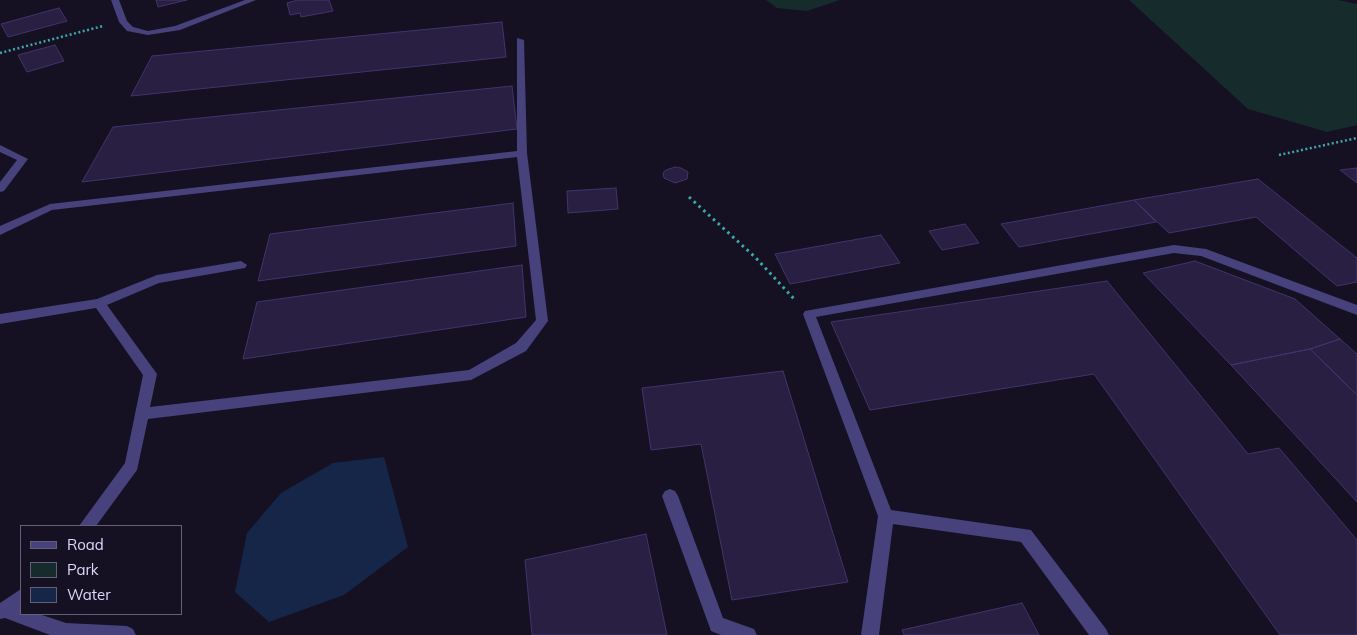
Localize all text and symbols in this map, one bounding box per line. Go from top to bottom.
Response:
legend [20,525,182,615]
text: Road [67,535,104,554]
text: Park [67,560,99,579]
text: Water [67,585,111,604]

